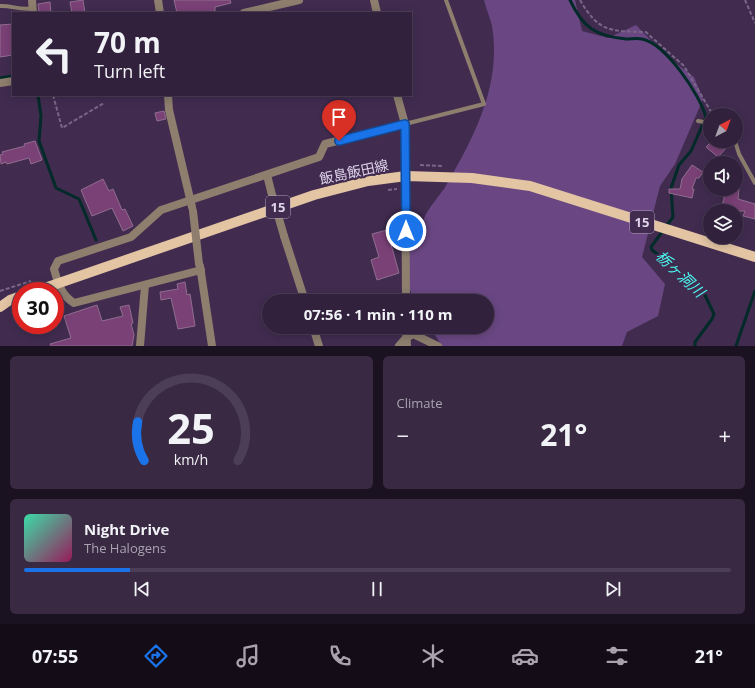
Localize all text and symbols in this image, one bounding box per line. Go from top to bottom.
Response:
text: 70 m [94,23,161,61]
icon: left [28,28,80,80]
text: Turn left [94,59,165,83]
pin [322,100,356,141]
icon: arrive [328,106,350,128]
north arrow [703,108,743,148]
map controls [703,108,743,244]
street label: 飯島飯田線 [318,155,390,188]
button: sound [703,156,743,196]
road number: 15 [266,196,290,218]
button: layers [703,204,743,244]
position arrow [385,210,427,252]
road number: 15 [630,211,654,233]
water label: 栃ヶ洞川 [652,245,711,302]
speed limit sign: 30 [12,282,64,334]
text: 07:56 · 1 min · 110 m [304,304,452,324]
text: Climate [397,394,442,412]
text: 25 [167,399,215,455]
text: 21° [540,414,587,455]
text: − [397,420,409,450]
text: + [718,420,731,450]
text: km/h [174,449,209,468]
text: Night Drive [84,519,169,539]
text: The Halogens [84,539,166,557]
icon: previous [131,578,153,600]
icon: pause [366,578,388,600]
icon: next [602,578,624,600]
icon: directions [142,642,170,670]
icon: music [234,642,262,670]
icon: phone [326,642,354,670]
icon: climate [419,642,447,670]
icon: car [511,642,539,670]
icon: filters [603,642,631,670]
text: 07:55 [32,644,78,668]
text: 21° [695,644,723,668]

